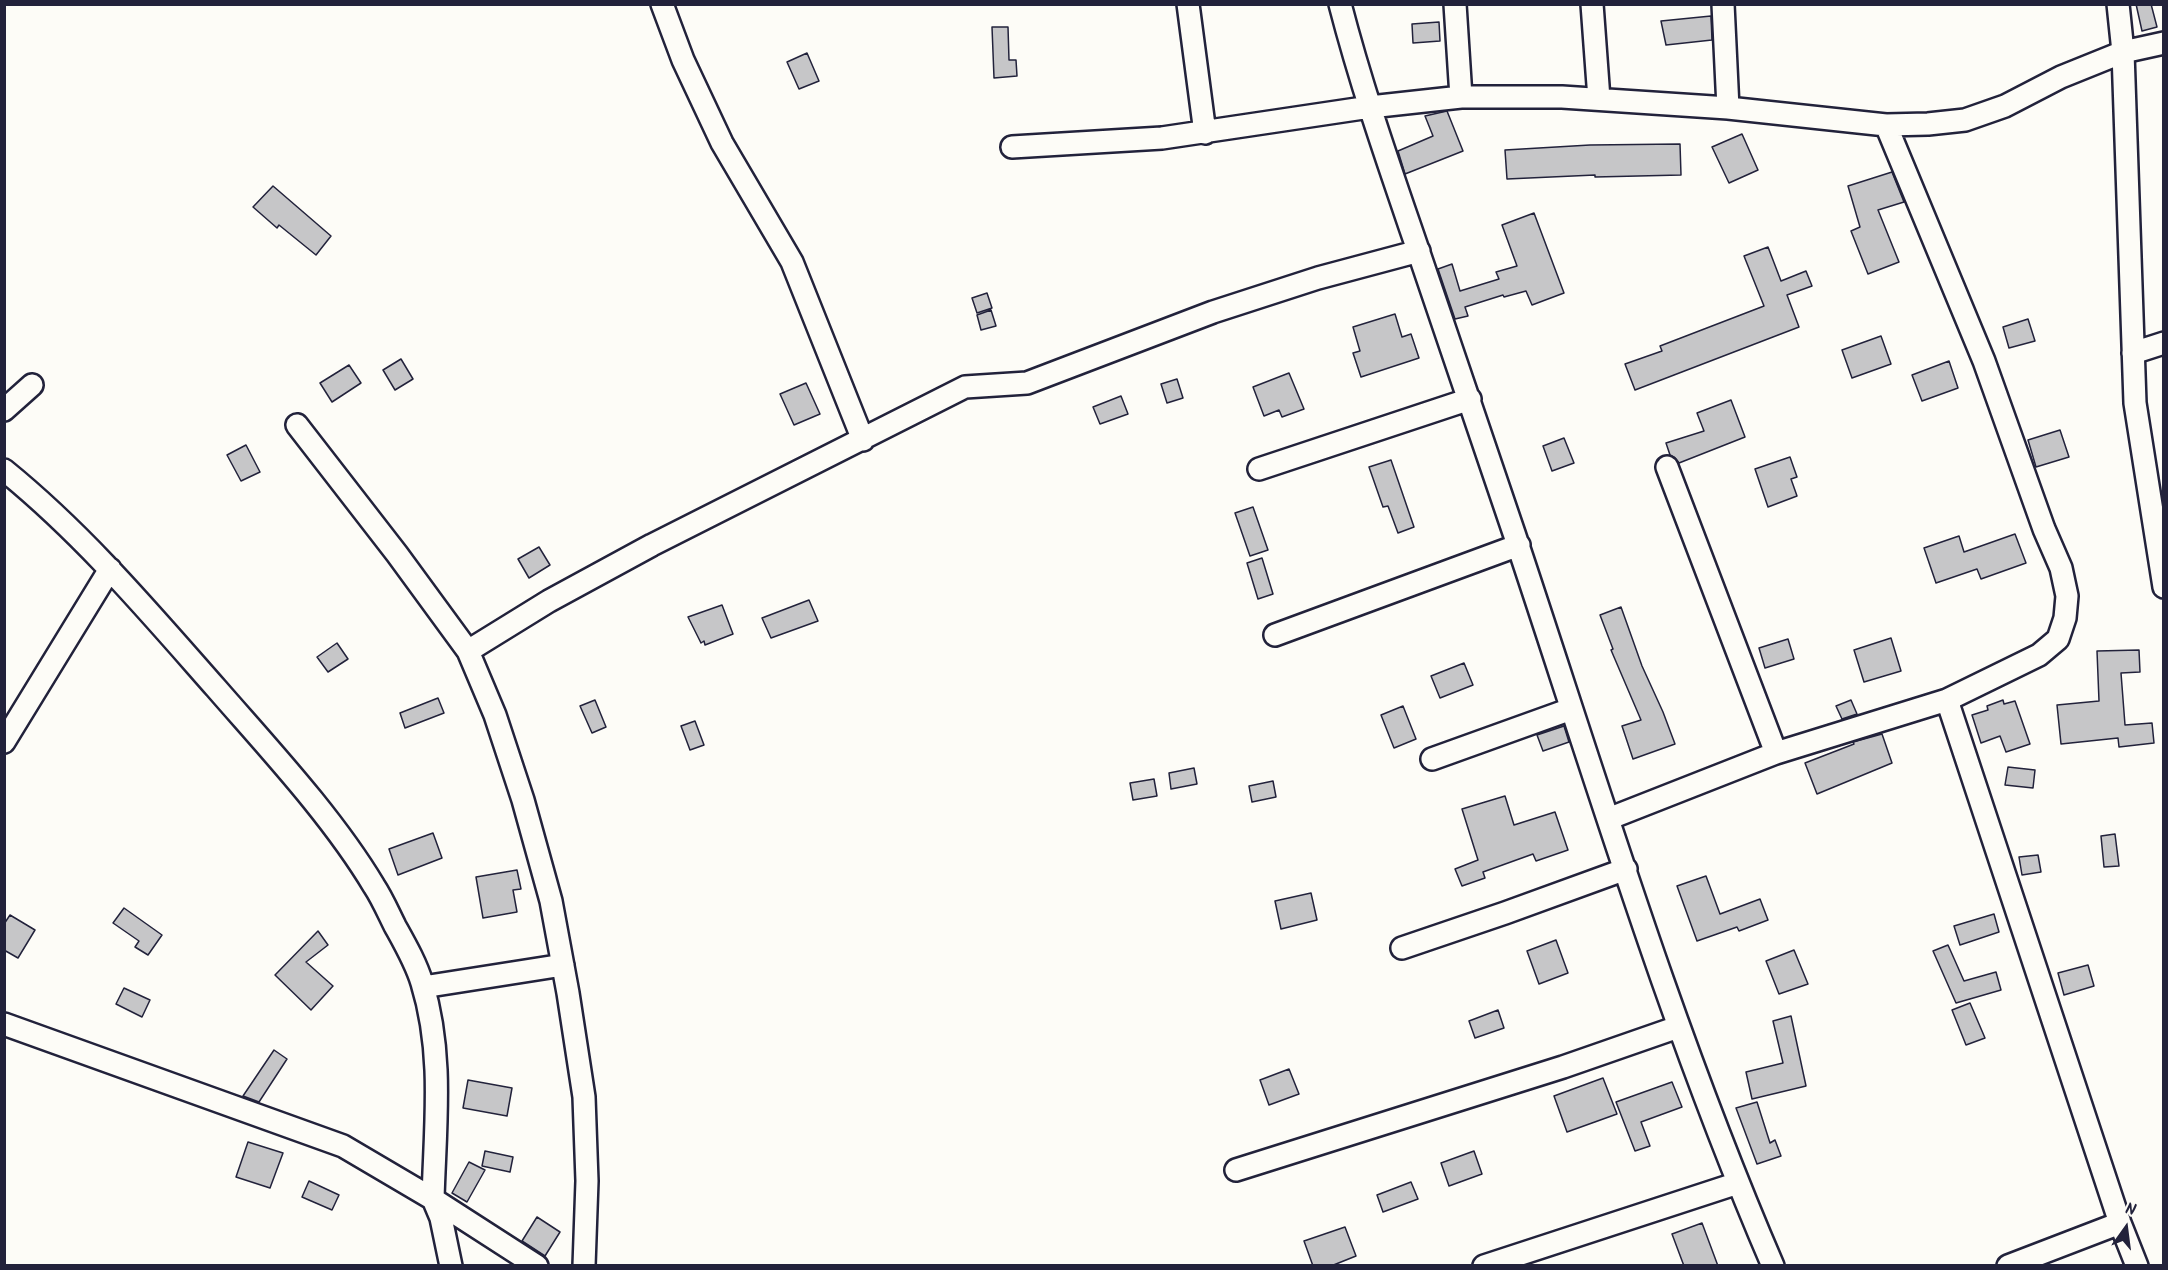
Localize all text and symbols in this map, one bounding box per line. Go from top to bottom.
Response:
text: N [2123,1197,2138,1223]
north arrow [2096,1198,2156,1258]

